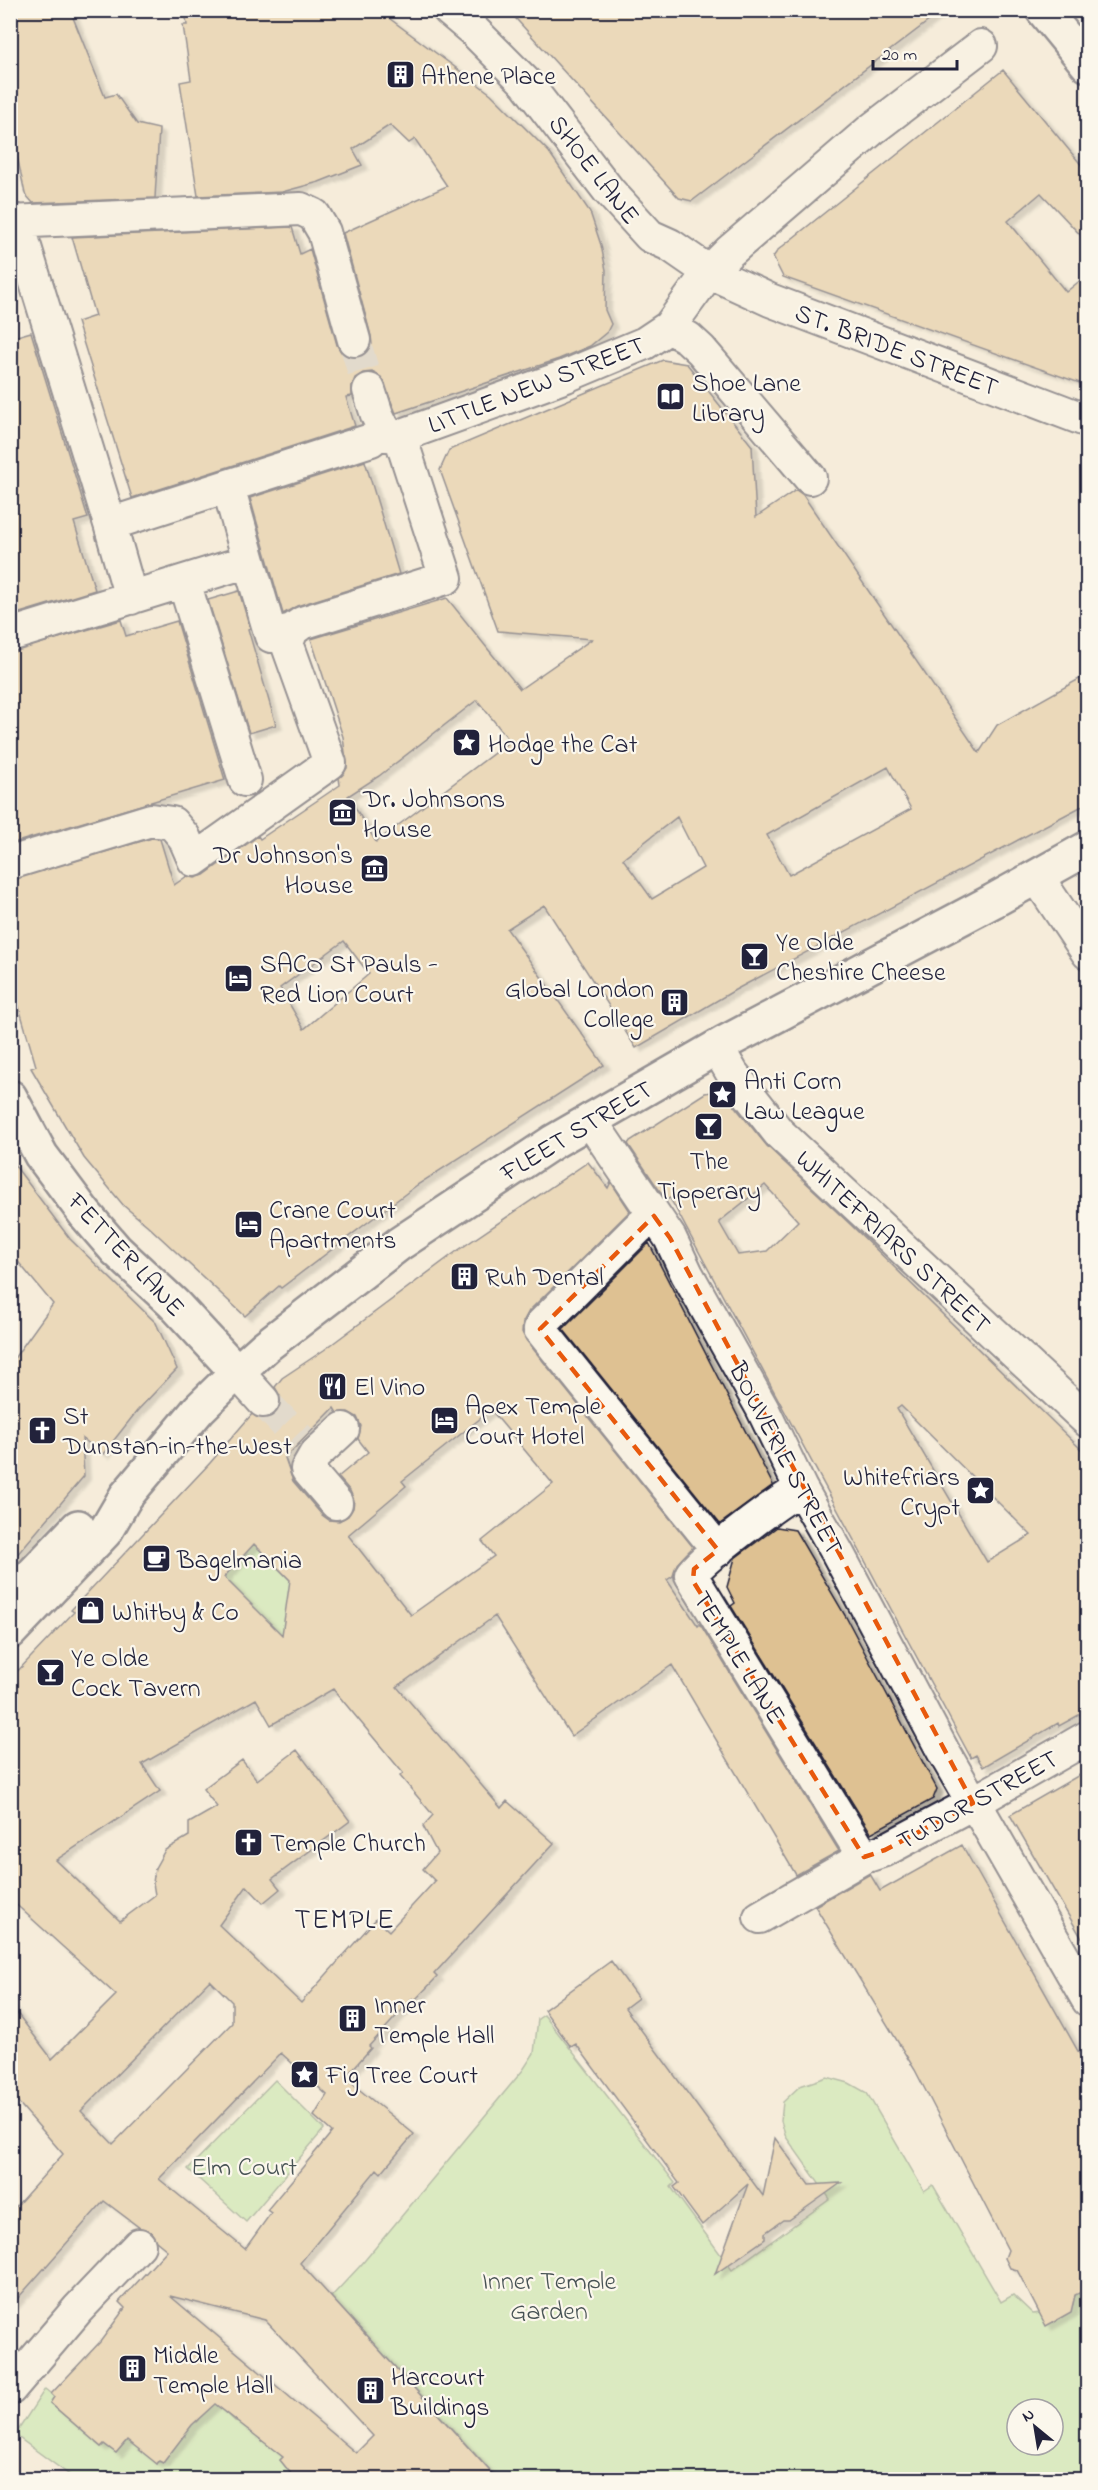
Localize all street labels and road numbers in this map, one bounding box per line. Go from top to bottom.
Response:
street label: SHOE LANE [538,108,648,234]
street label: ST. BRIDE STREET [789,296,1003,408]
street label: LITTLE NEW STREET [423,328,651,446]
street label: FLEET STREET [493,1072,661,1194]
street label: WHITEFRIARS STREET [786,1142,998,1344]
street label: FETTER LANE [56,1185,193,1327]
street label: BOUVERIE STREET [717,1355,851,1563]
street label: TEMPLE LANE [681,1585,794,1733]
street label: TUDOR STREET [891,1742,1066,1862]

